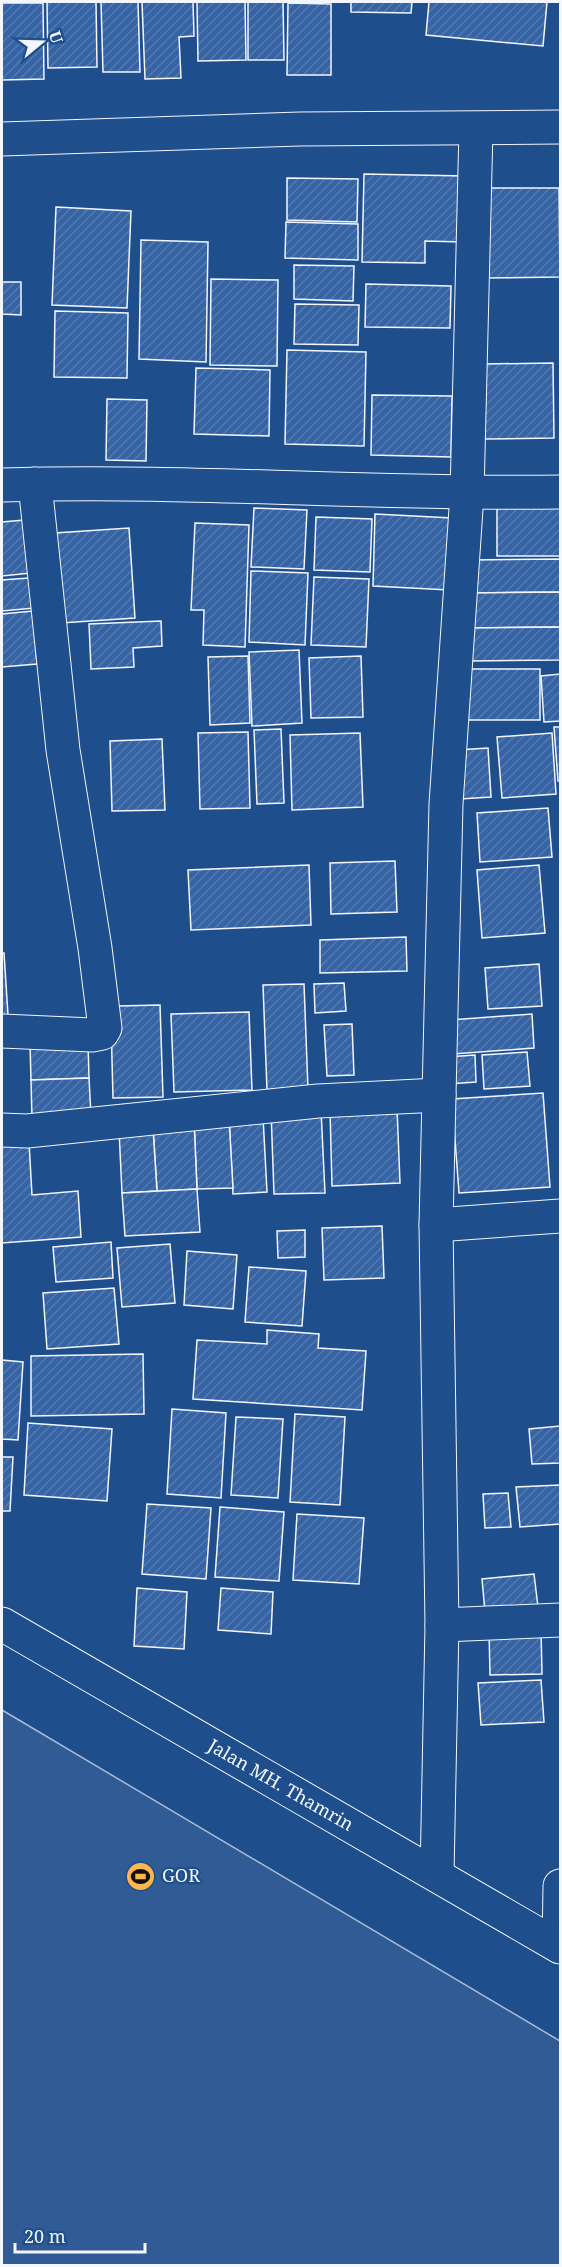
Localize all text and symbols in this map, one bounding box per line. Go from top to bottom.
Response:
north arrow [12,12,72,72]
text: U [44,28,69,46]
street label: Jalan MH. Thamrin [203,1732,359,1836]
sports icon: GOR [125,1860,157,1892]
place label: GOR [162,1863,200,1887]
scale bar [15,2216,146,2254]
text: 20 m [24,2224,66,2248]

